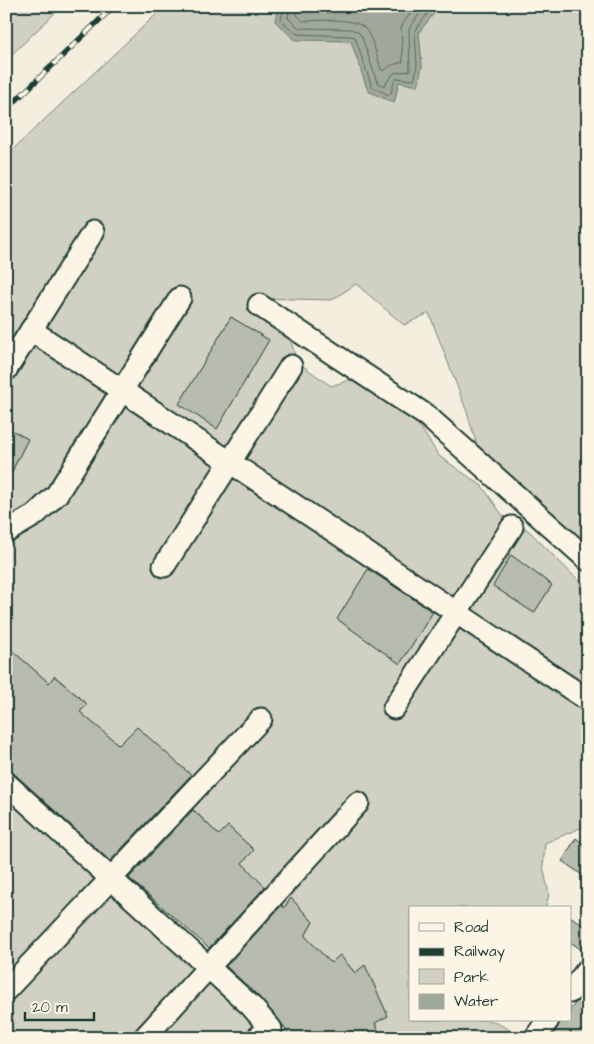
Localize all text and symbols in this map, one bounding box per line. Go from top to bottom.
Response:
legend [409,906,572,1022]
text: Road [454,917,489,938]
text: Railway [454,941,505,963]
text: Park [454,967,489,988]
scale bar [25,989,94,1021]
text: Water [454,991,498,1012]
text: 20 m [32,997,68,1018]

